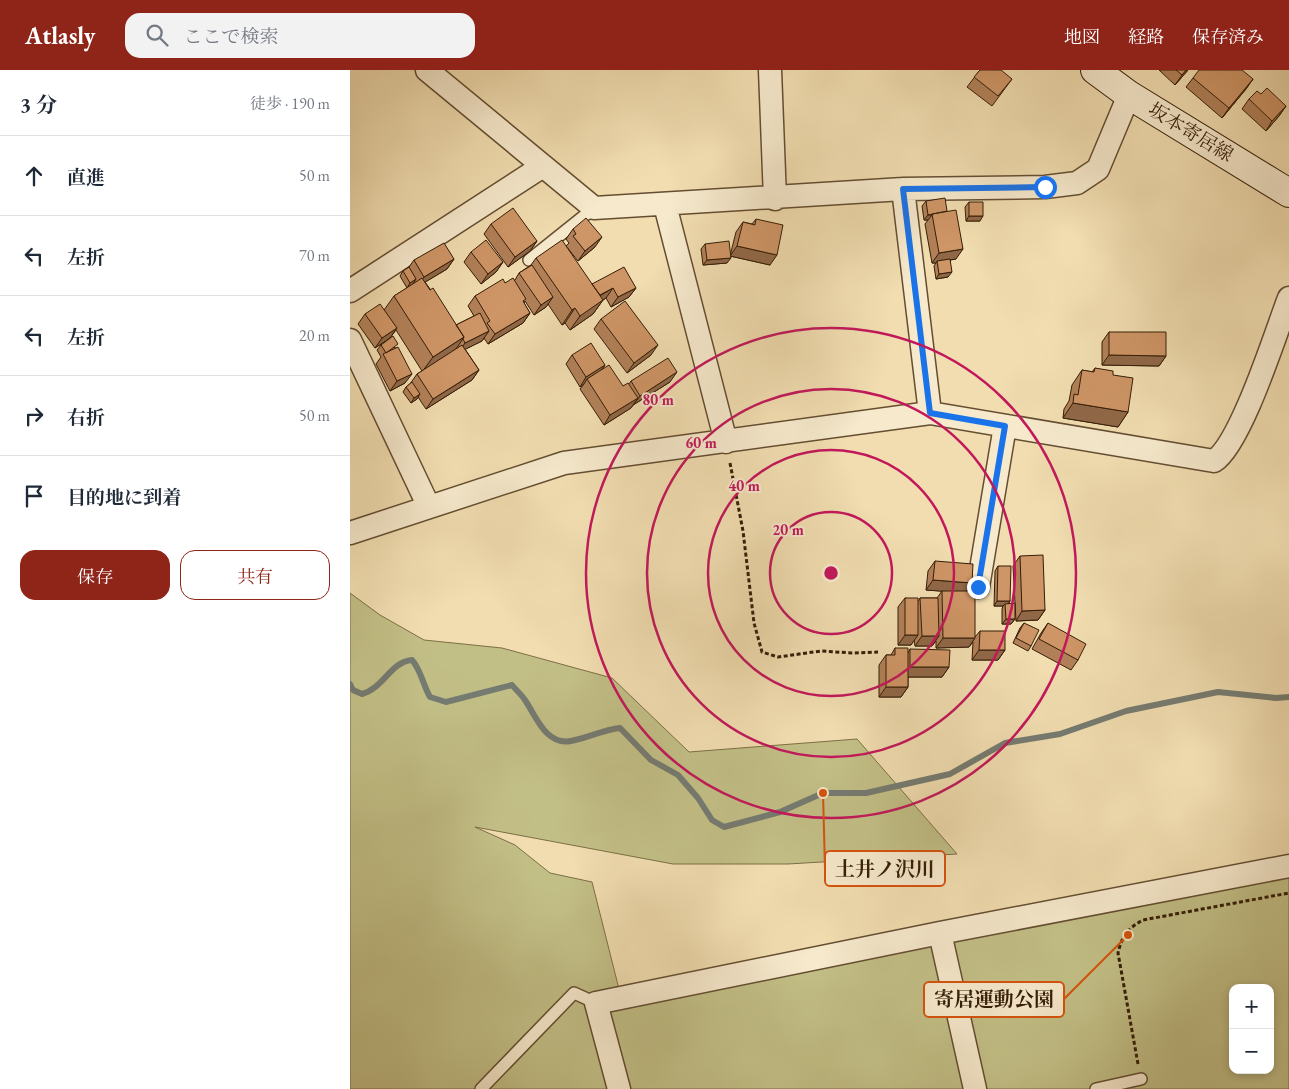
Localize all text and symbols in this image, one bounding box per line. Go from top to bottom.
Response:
search box [125,13,475,58]
text: Atlasly [25,20,95,51]
icon: search [143,21,171,49]
text: ここで検索 [183,24,278,49]
text: 地図 [1064,25,1100,48]
text: 経路 [1128,25,1164,48]
text: 保存済み [1192,25,1264,48]
text: 3 分 [20,91,57,118]
text: 徒歩 · 190 m [250,93,330,114]
street label: 坂本寄居線 [1144,97,1238,167]
icon: ahead [20,162,48,190]
text: 直進 [67,165,105,190]
text: 50 m [299,165,330,186]
route start [1034,176,1057,199]
icon: left [20,242,48,270]
text: 左折 [67,245,105,270]
text: 70 m [299,245,330,266]
icon: left [20,322,48,350]
text: 左折 [67,325,105,350]
text: 20 m [299,325,330,346]
text: 80 m [642,390,674,409]
icon: right [20,402,48,430]
text: 右折 [67,405,105,430]
text: 50 m [299,405,330,426]
text: 60 m [685,433,717,452]
text: 40 m [728,476,760,495]
icon: arrive [20,482,48,510]
text: 目的地に到着 [67,485,181,510]
text: 20 m [772,520,804,539]
button: 保存 [20,550,170,600]
button: 共有 [180,550,330,600]
centre of rings [822,564,840,582]
route end [967,576,990,599]
callout: 土井ノ沢川 [825,851,945,886]
text: 土井ノ沢川 [835,856,935,882]
callout: 寄居運動公園 [924,982,1064,1017]
map controls [1229,984,1274,1074]
button: + [1229,984,1274,1029]
text: 寄居運動公園 [934,986,1054,1012]
button: − [1229,1029,1274,1074]

